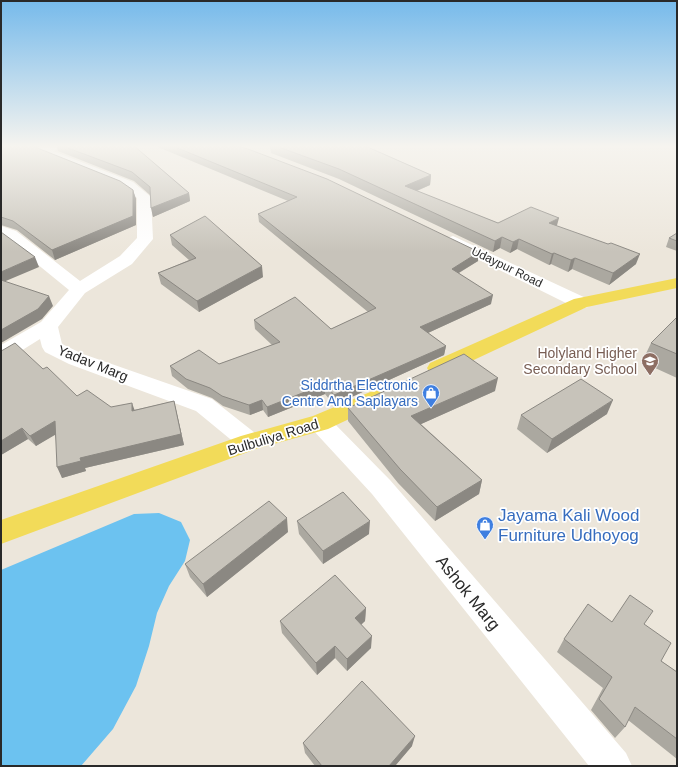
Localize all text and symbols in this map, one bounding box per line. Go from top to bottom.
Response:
street label: Udaypur Road [469,244,545,290]
street label: Yadav Marg [55,342,131,384]
place label: Holyland Higher Secondary School [523,345,637,377]
school or university icon: Holyland Higher Secondary School [640,351,660,376]
place label: Siddrtha Electronic Centre And Saplayars [282,377,418,409]
shop icon: Siddrtha Electronic Centre And Saplayars [421,383,441,408]
street label: Bulbuliya Road [226,416,320,458]
place label: Jayama Kali Wood Furniture Udhoyog [498,506,639,545]
shop icon: Jayama Kali Wood Furniture Udhoyog [475,515,495,540]
street label: Ashok Marg [432,552,504,634]

